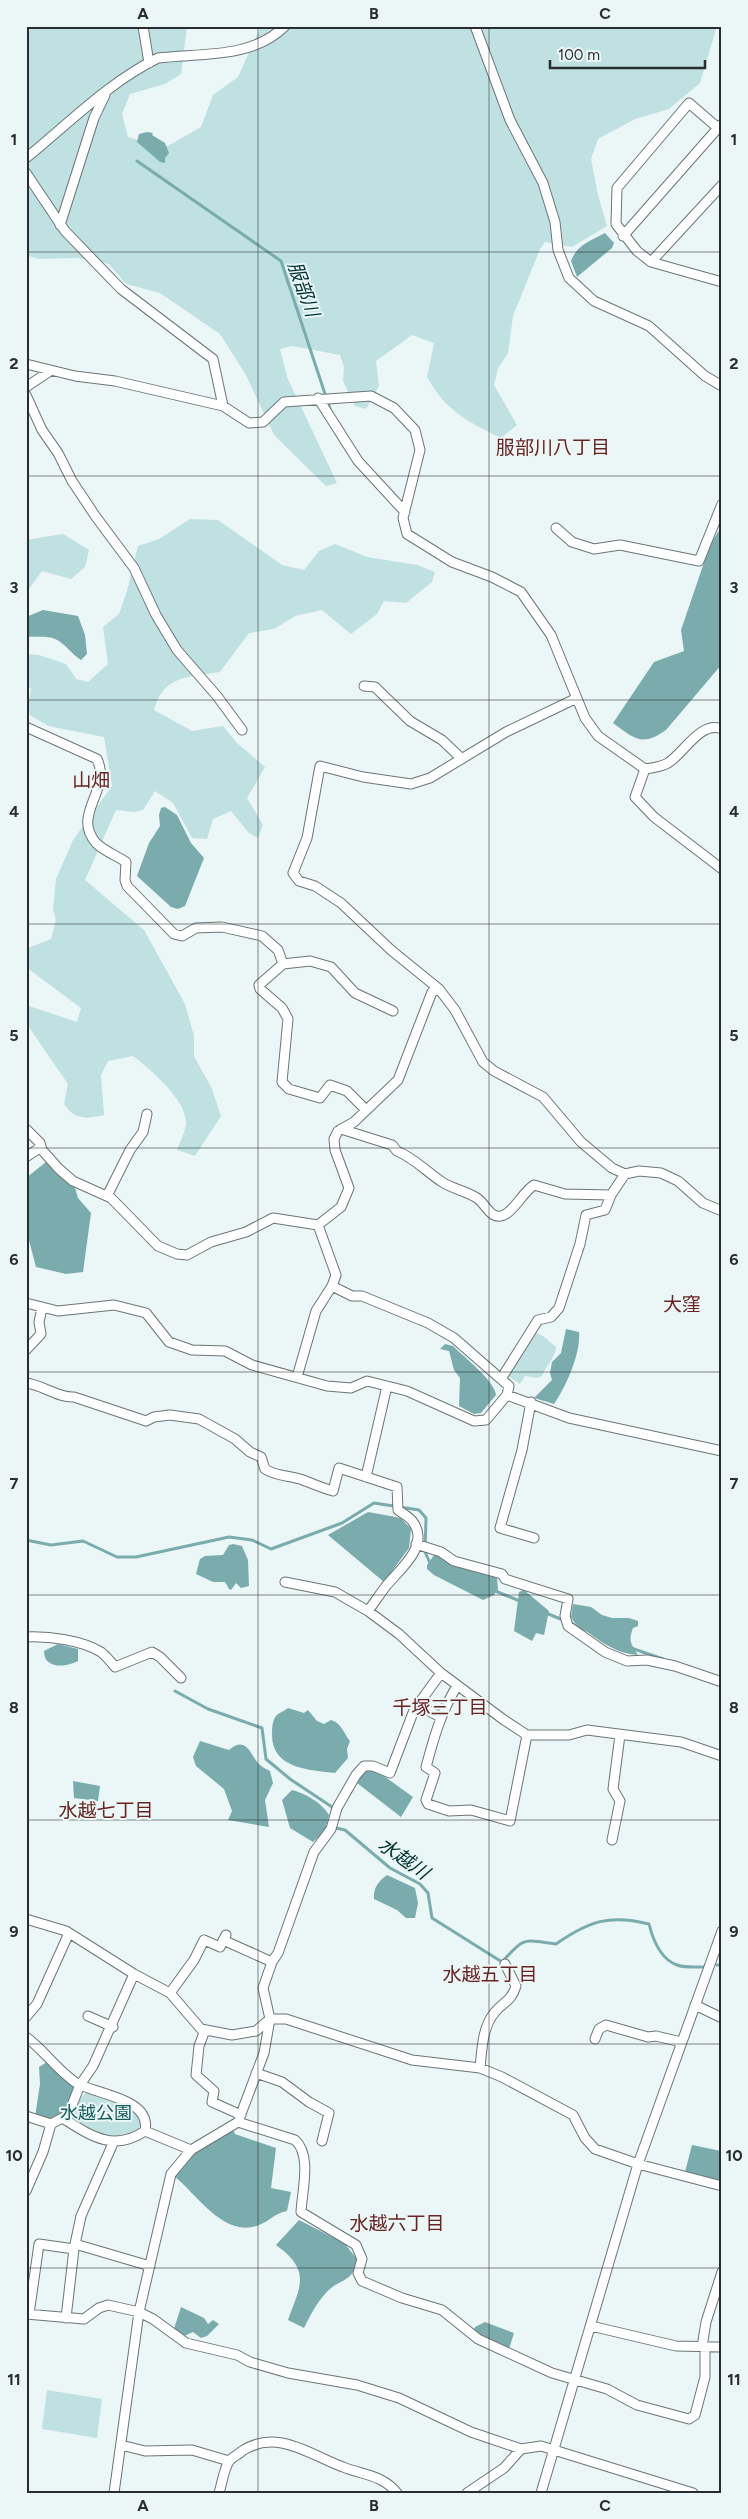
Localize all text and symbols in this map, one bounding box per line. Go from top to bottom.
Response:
text: A [137,4,149,23]
text: B [369,4,379,23]
text: C [599,4,611,23]
scale bar [550,38,706,70]
text: 100 m [558,46,600,64]
text: 1 [11,130,17,149]
text: 1 [731,130,737,149]
water label: 服部川 [283,258,325,322]
text: 2 [9,354,19,373]
text: 2 [729,354,739,373]
district label: 服部川八丁目 [496,436,610,459]
text: 3 [10,578,19,597]
text: 3 [730,578,739,597]
district label: 山畑 [72,769,110,792]
text: 4 [9,802,19,821]
text: 4 [729,802,739,821]
text: 5 [9,1026,19,1045]
text: 5 [729,1026,739,1045]
text: 6 [9,1250,19,1269]
text: 6 [729,1250,739,1269]
district label: 大窪 [663,1293,701,1316]
text: 7 [10,1474,19,1493]
text: 7 [730,1474,739,1493]
district label: 千塚三丁目 [392,1696,488,1719]
text: 8 [9,1698,19,1717]
text: 8 [729,1698,739,1717]
district label: 水越七丁目 [58,1799,154,1822]
water label: 水越川 [374,1833,435,1885]
text: 9 [9,1922,19,1941]
text: 9 [729,1922,739,1941]
district label: 水越五丁目 [442,1963,538,1986]
park label: 水越公園 [60,2102,132,2124]
text: 10 [5,2146,23,2165]
text: 10 [725,2146,743,2165]
district label: 水越六丁目 [349,2212,445,2235]
text: 11 [7,2370,21,2389]
text: 11 [727,2370,741,2389]
text: A [137,2496,149,2515]
text: B [369,2496,379,2515]
text: C [599,2496,611,2515]

